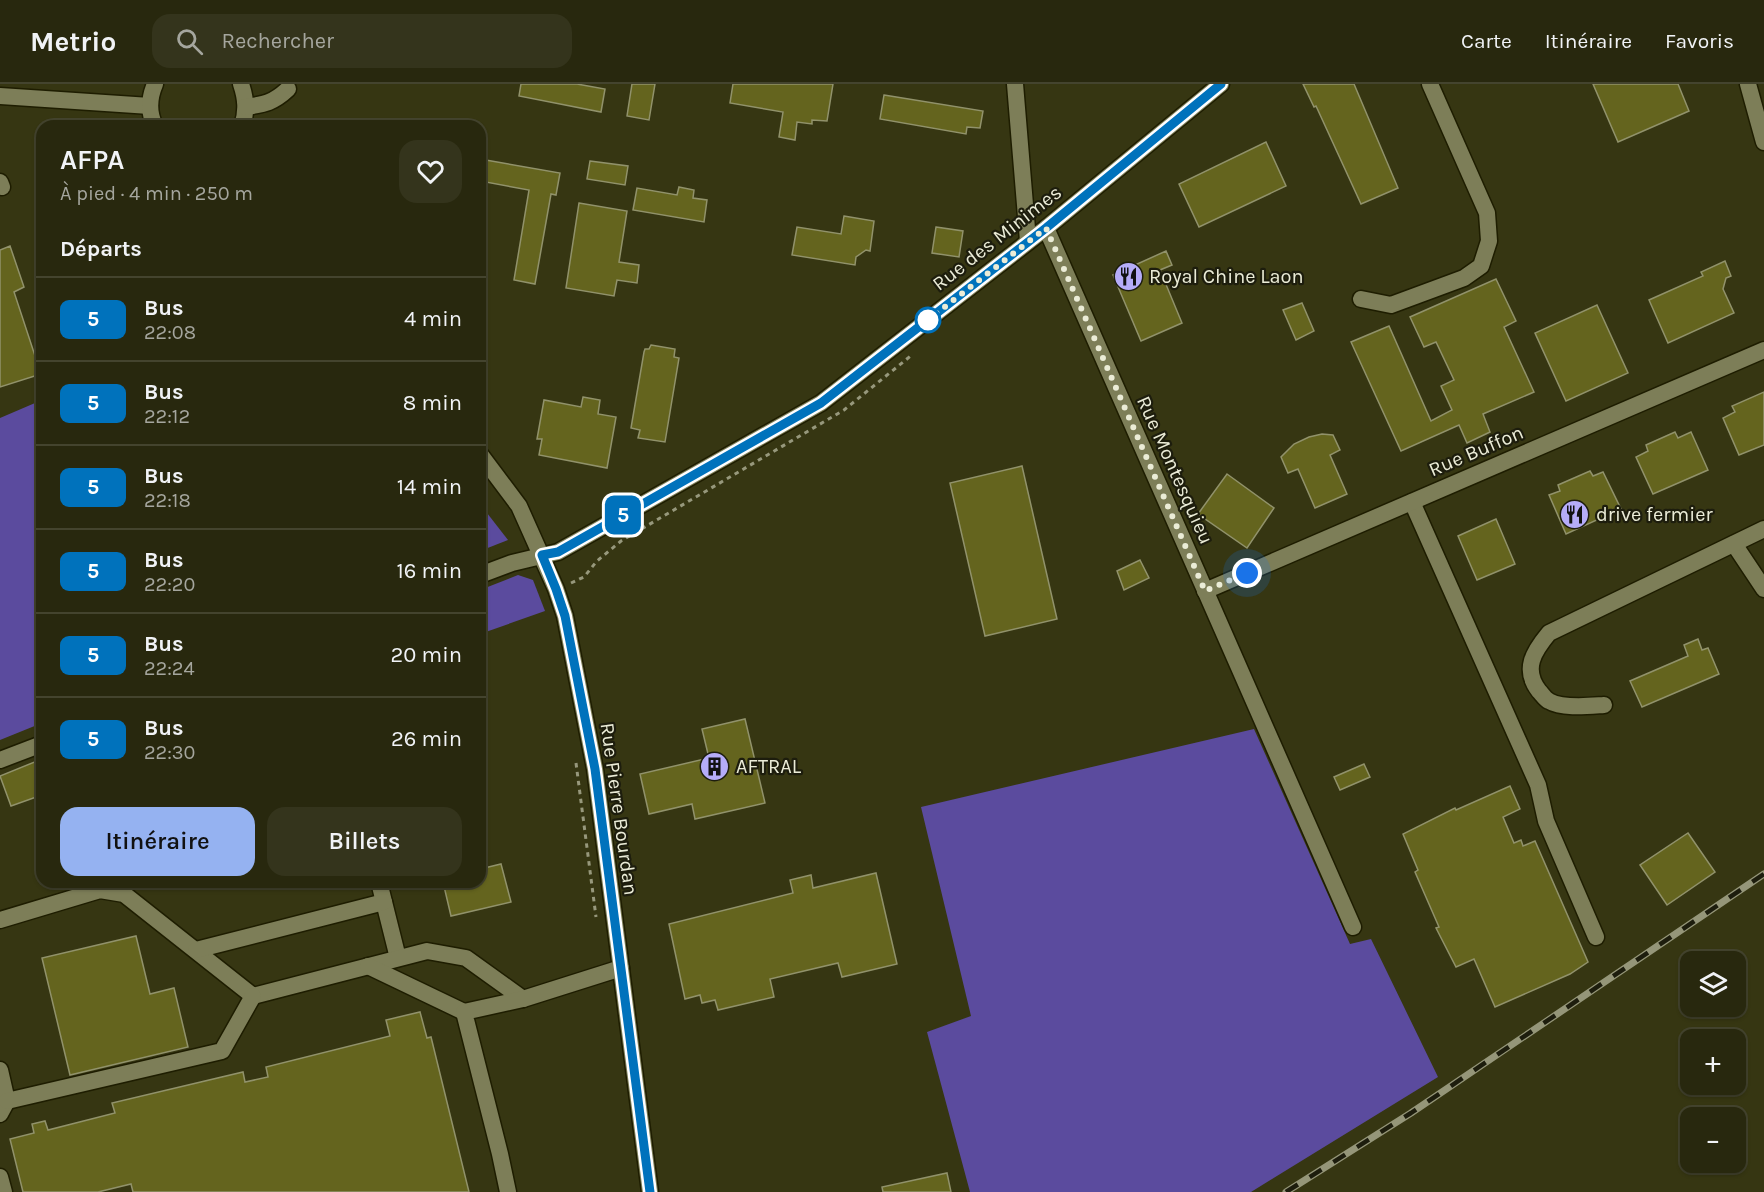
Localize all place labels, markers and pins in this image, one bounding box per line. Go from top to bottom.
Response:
restaurant icon: Royal Chine Laon [1112,260,1144,292]
place label: Royal Chine Laon [1149,265,1304,288]
unlabelled marker [915,307,941,333]
restaurant icon: drive fermier [1559,498,1591,530]
place label: drive fermier [1596,503,1713,526]
building icon: AFTRAL [699,750,731,782]
place label: AFTRAL [736,755,802,778]

